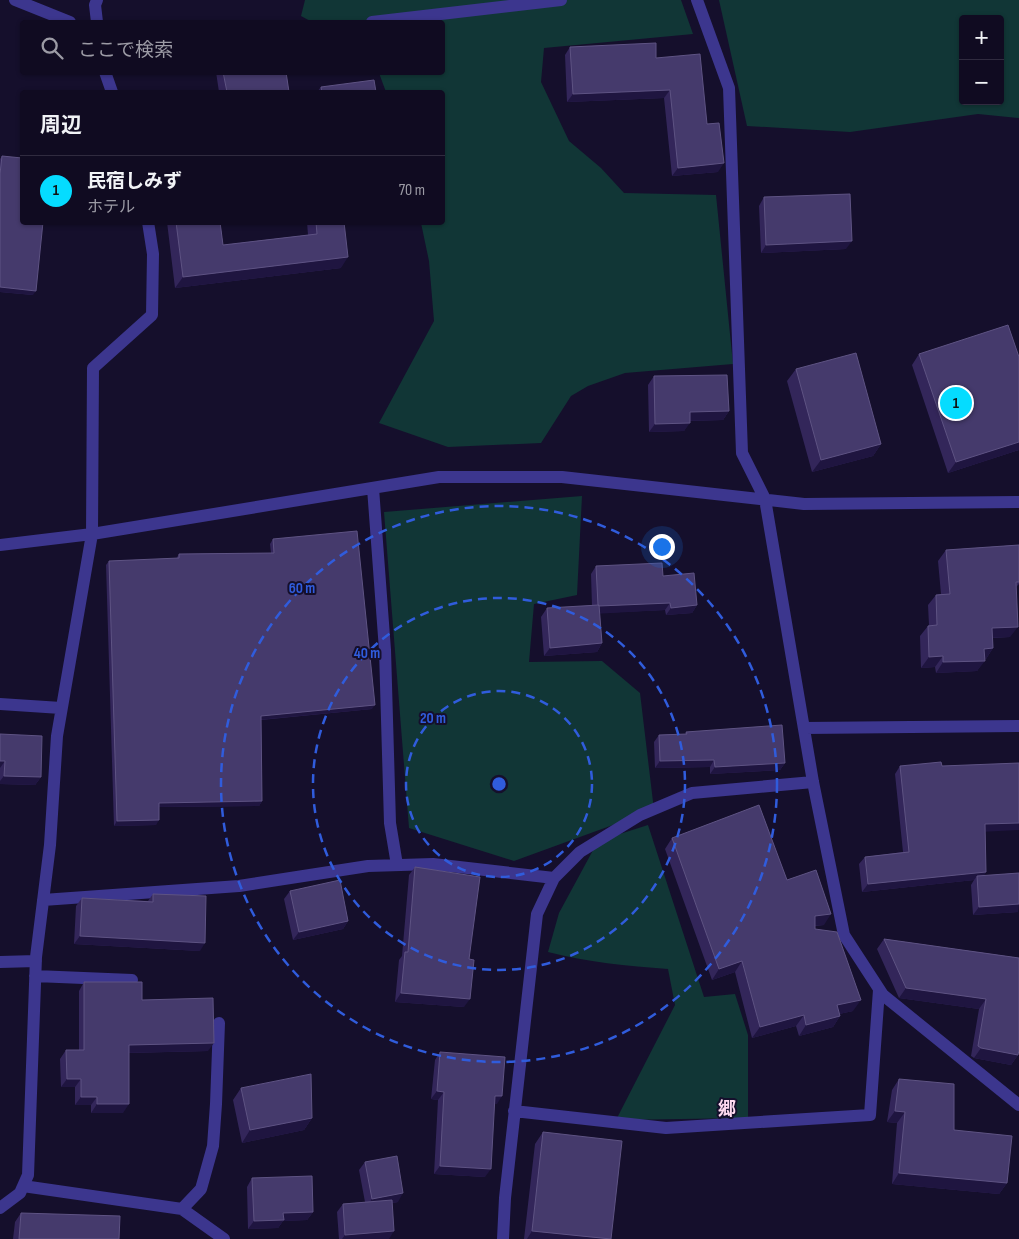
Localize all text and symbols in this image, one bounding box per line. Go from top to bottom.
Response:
map controls [959,15,1004,105]
button: + [959,15,1004,60]
search box [20,20,445,75]
icon: search [38,34,66,62]
text: ここで検索 [78,39,173,62]
button: − [959,60,1004,105]
text: 周辺 [40,113,82,138]
text: 民宿しみず [87,170,182,193]
text: 1 [53,181,59,200]
text: 70 m [399,181,425,200]
text: ホテル [87,198,135,217]
pin: 1 [940,384,972,422]
your location [649,534,675,560]
text: 60 m [289,579,315,598]
text: 40 m [354,644,380,663]
text: 20 m [420,709,446,728]
centre of rings [490,775,508,793]
district label: 郷 [718,1099,736,1120]

